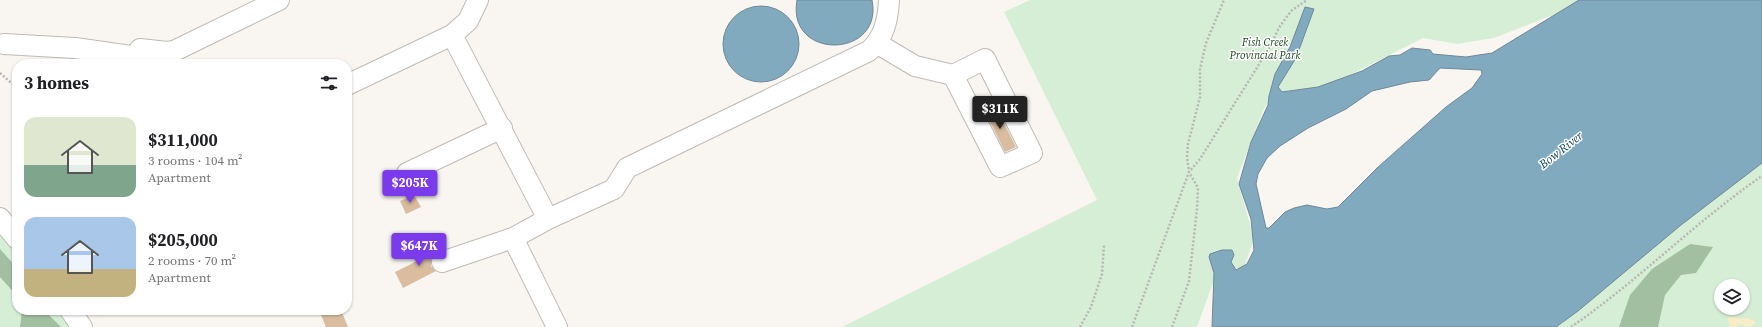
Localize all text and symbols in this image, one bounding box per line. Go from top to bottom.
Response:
park label: Fish Creek Provincial Park [1229,35,1301,63]
text: 3 homes [24,71,89,95]
icon: filters [318,72,340,94]
pin: $311K [972,96,1028,130]
text: $311K [981,100,1019,117]
water label: Bow River [1535,127,1587,173]
text: $311,000 [148,128,218,152]
icon: home [56,133,104,181]
text: 3 rooms · 104 m² [148,152,243,169]
text: Apartment [148,169,211,186]
pin: $205K [382,170,438,204]
text: $205K [391,174,429,191]
text: $205,000 [148,228,218,252]
icon: home [56,233,104,281]
pin: $647K [391,233,447,267]
text: $647K [400,237,438,254]
text: 2 rooms · 70 m² [148,252,236,269]
text: Apartment [148,269,211,286]
map controls [1714,279,1750,315]
button: layers [1714,279,1750,315]

